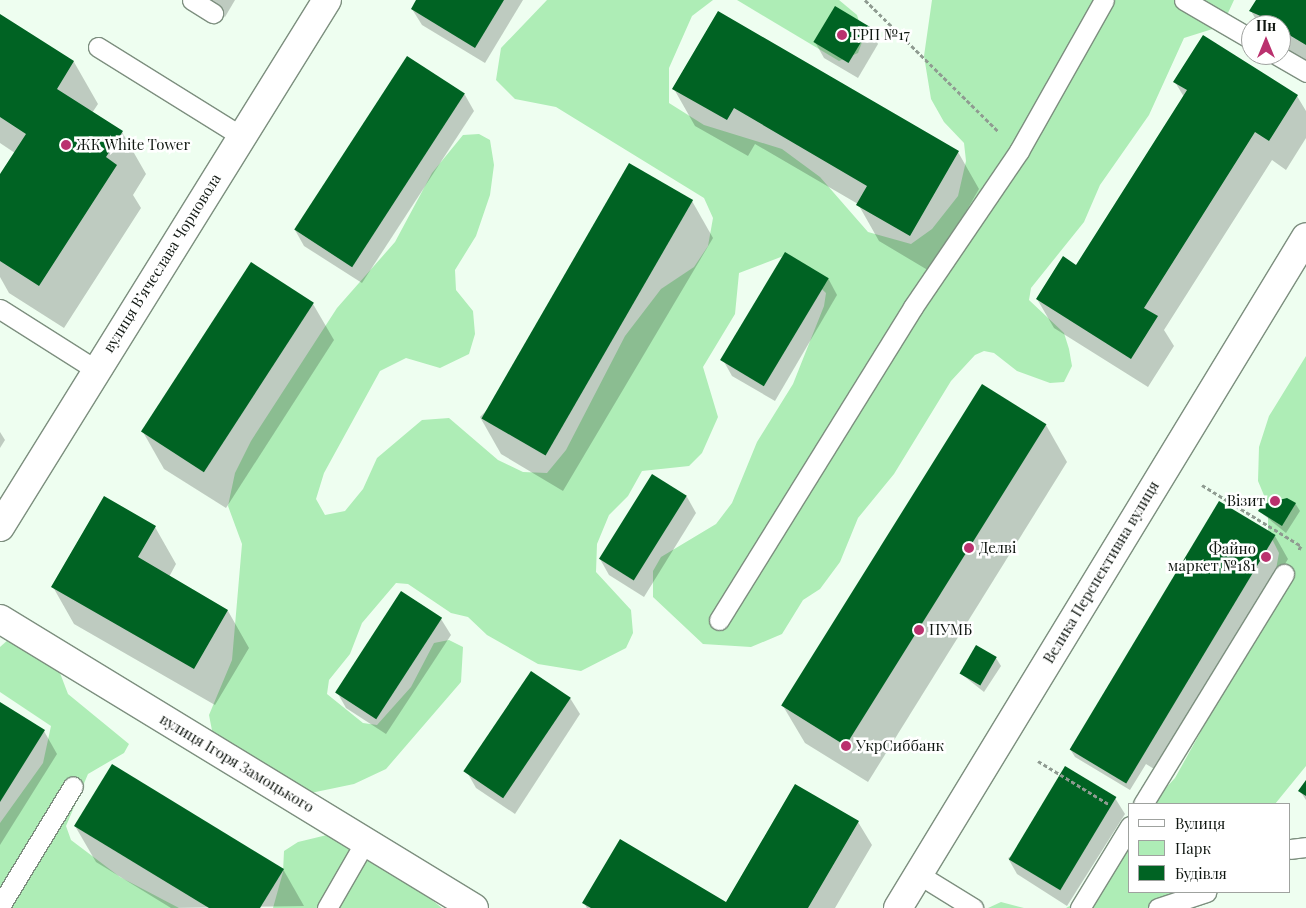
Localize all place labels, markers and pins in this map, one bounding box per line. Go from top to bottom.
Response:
place label: ГРП №17 [852,26,910,44]
marker: ГРП №17 [836,29,848,41]
place label: ЖК White Tower [76,136,190,154]
marker: ЖК White Tower [60,139,72,151]
place label: Візит [1227,492,1265,510]
marker: Візит [1269,495,1281,507]
place label: Делві [979,539,1016,557]
place label: Файно маркет №181 [1168,539,1256,574]
marker: Делві [963,542,975,554]
marker: Файно маркет №181 [1260,551,1272,563]
place label: ПУМБ [929,621,972,639]
marker: ПУМБ [913,624,925,636]
place label: УкрСиббанк [856,737,944,755]
marker: УкрСиббанк [840,740,852,752]

